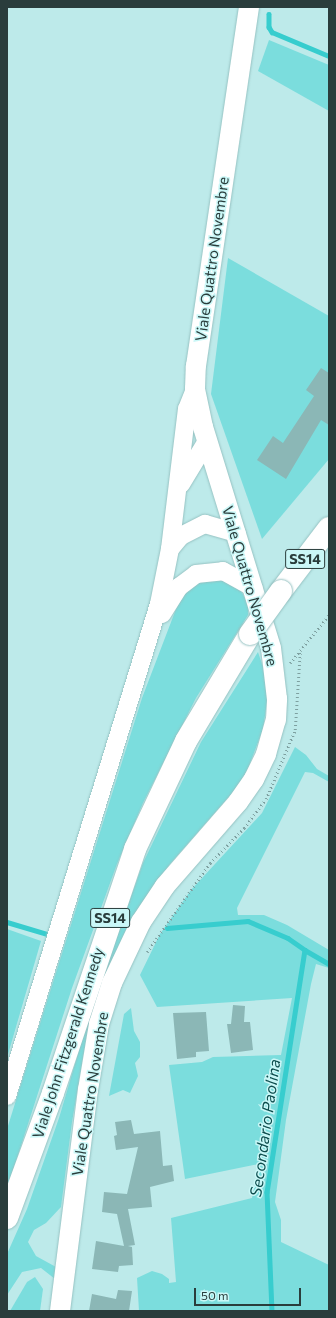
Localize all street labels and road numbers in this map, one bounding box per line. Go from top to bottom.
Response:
street label: Viale Quattro Novembre [192,176,232,342]
street label: Viale Quattro Novembre [218,504,282,668]
road number: SS14 [285,547,325,571]
road number: SS14 [90,906,130,930]
street label: Viale John Fitzgerald Kennedy [29,945,107,1141]
street label: Viale Quattro Novembre [68,1011,112,1177]

